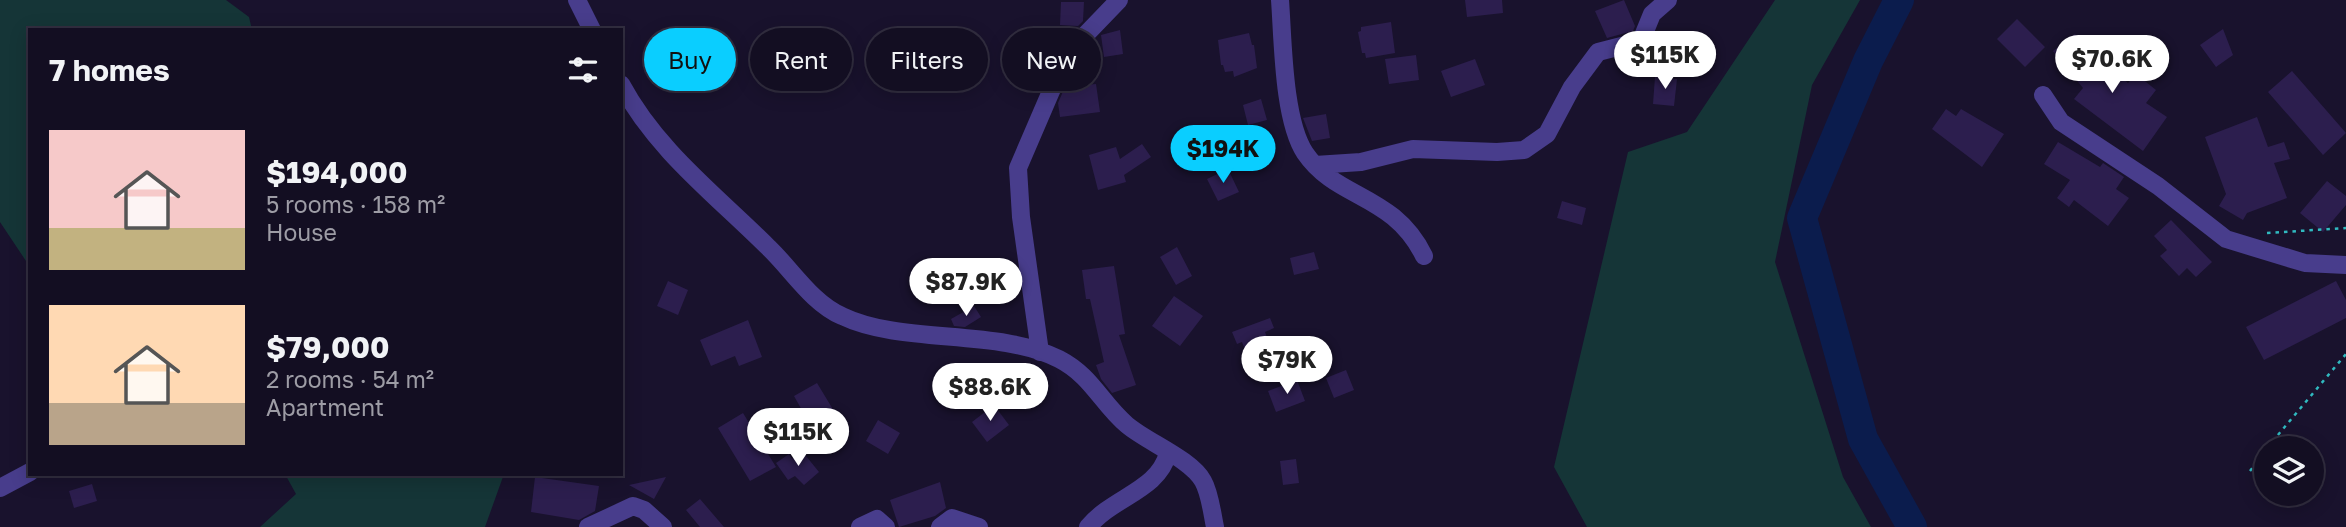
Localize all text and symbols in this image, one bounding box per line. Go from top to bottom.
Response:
chip: Buy [644,28,736,91]
chip: Rent [750,28,852,91]
chip: Filters [866,28,988,91]
chip: New [1002,28,1101,91]
pin: $115K [1616,32,1714,91]
pin: $70.6K [2055,36,2169,95]
text: $115K [1630,40,1700,68]
text: $70.6K [2071,44,2153,72]
icon: filters [564,51,602,89]
text: 7 homes [49,52,170,88]
pin: $194K [1174,125,1272,185]
text: $194K [1187,134,1259,162]
text: $194,000 [266,154,407,190]
icon: home [105,158,189,242]
text: 5 rooms · 158 m² [266,190,445,218]
text: House [266,218,337,246]
pin: $87.9K [909,258,1023,318]
text: $87.9K [925,267,1007,295]
text: $79,000 [266,329,390,365]
icon: home [105,333,189,417]
pin: $79K [1246,336,1328,396]
text: $79K [1257,345,1317,373]
pin: $88.6K [933,364,1047,423]
text: 2 rooms · 54 m² [266,365,434,393]
text: $88.6K [948,372,1032,400]
text: Apartment [266,393,384,421]
pin: $115K [749,408,847,468]
text: $115K [763,417,833,445]
map controls [2254,436,2324,506]
button: layers [2254,436,2324,506]

